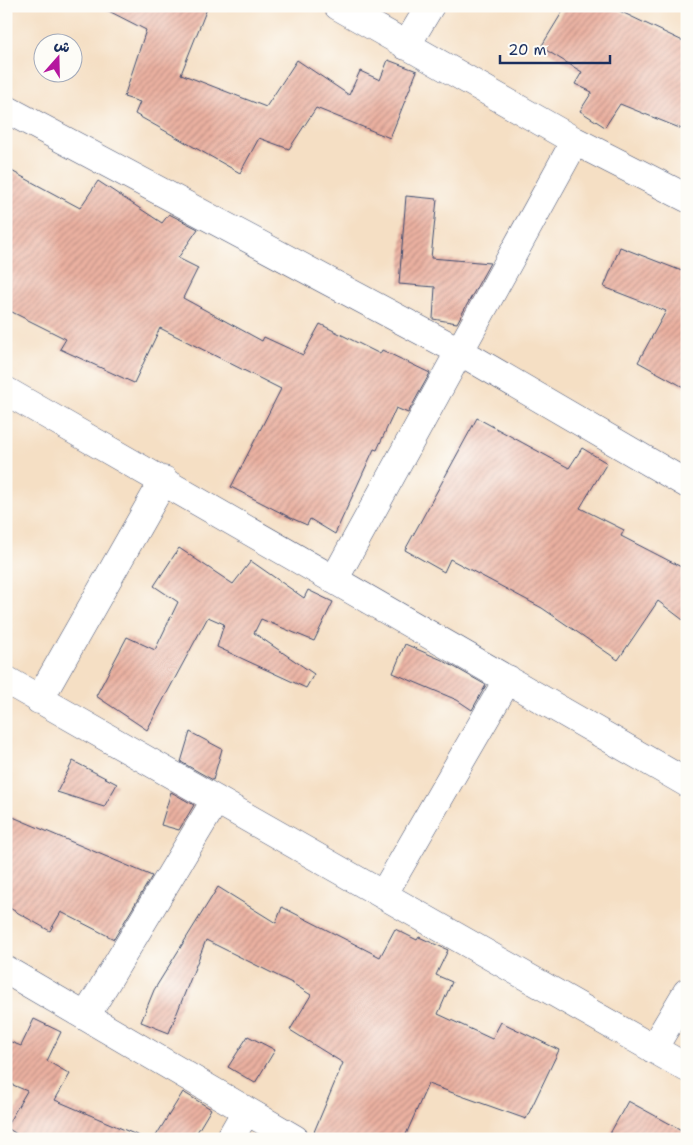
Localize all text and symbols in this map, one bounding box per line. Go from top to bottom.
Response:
north arrow [32,32,82,82]
scale bar [500,32,610,64]
text: ش [52,35,73,57]
text: 20 m [508,40,547,60]

